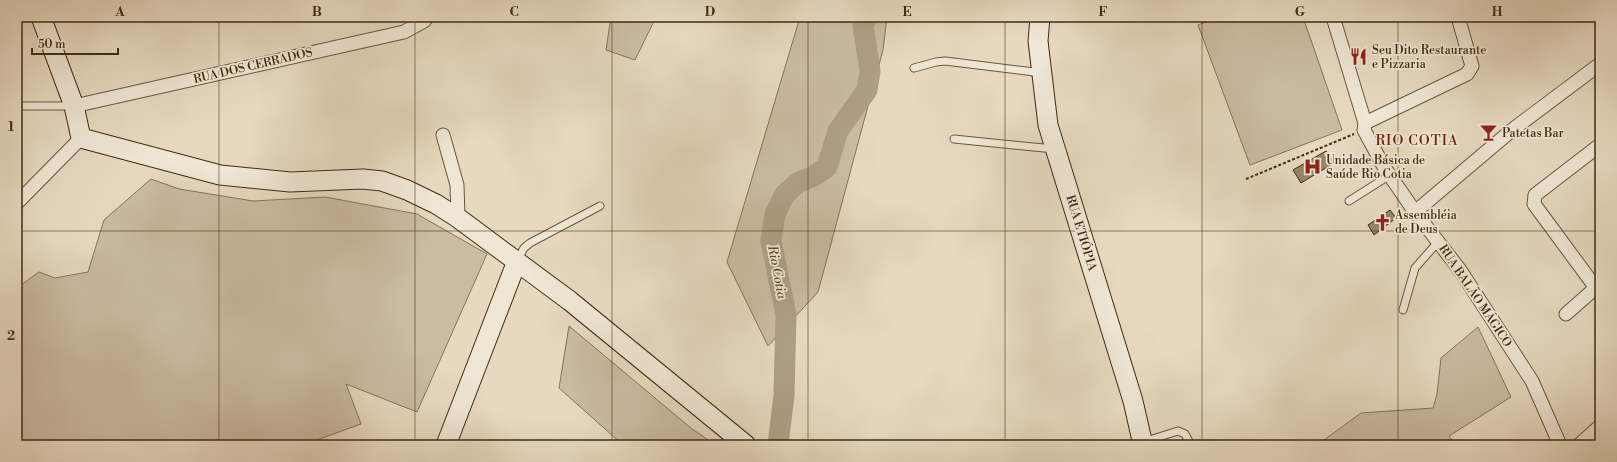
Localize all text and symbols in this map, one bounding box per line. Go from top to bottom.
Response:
text: A [114,4,125,20]
text: B [312,4,322,20]
text: C [509,4,519,20]
text: D [705,4,715,20]
text: E [902,4,912,20]
text: F [1098,4,1108,20]
text: G [1295,4,1306,20]
text: H [1492,4,1503,20]
scale bar [32,30,118,56]
text: 50 m [38,37,66,52]
place label: Seu Dito Restaurante e Pizzaria [1372,43,1486,72]
street label: RUA DOS CERRADOS [192,45,314,87]
restaurant icon: Seu Dito Restaurante e Pizzaria [1349,47,1369,67]
text: 1 [8,119,15,135]
bar icon: Patetas Bar [1479,123,1499,143]
place label: Patetas Bar [1502,126,1564,141]
district label: RIO COTIA [1375,132,1459,150]
place label: Unidade Básica de Saúde Rio Cotia [1326,153,1425,182]
hospital icon: Unidade Básica de Saúde Rio Cotia [1303,157,1323,177]
street label: RUA ETIÓPIA [1062,193,1102,274]
place label: Assembléia de Deus [1394,208,1458,237]
church icon: Assembléia de Deus [1372,212,1392,232]
street label: RUA BALÃO MÁGICO [1435,241,1517,350]
water label: Rio Cotia [764,243,790,301]
text: 2 [7,328,15,344]

